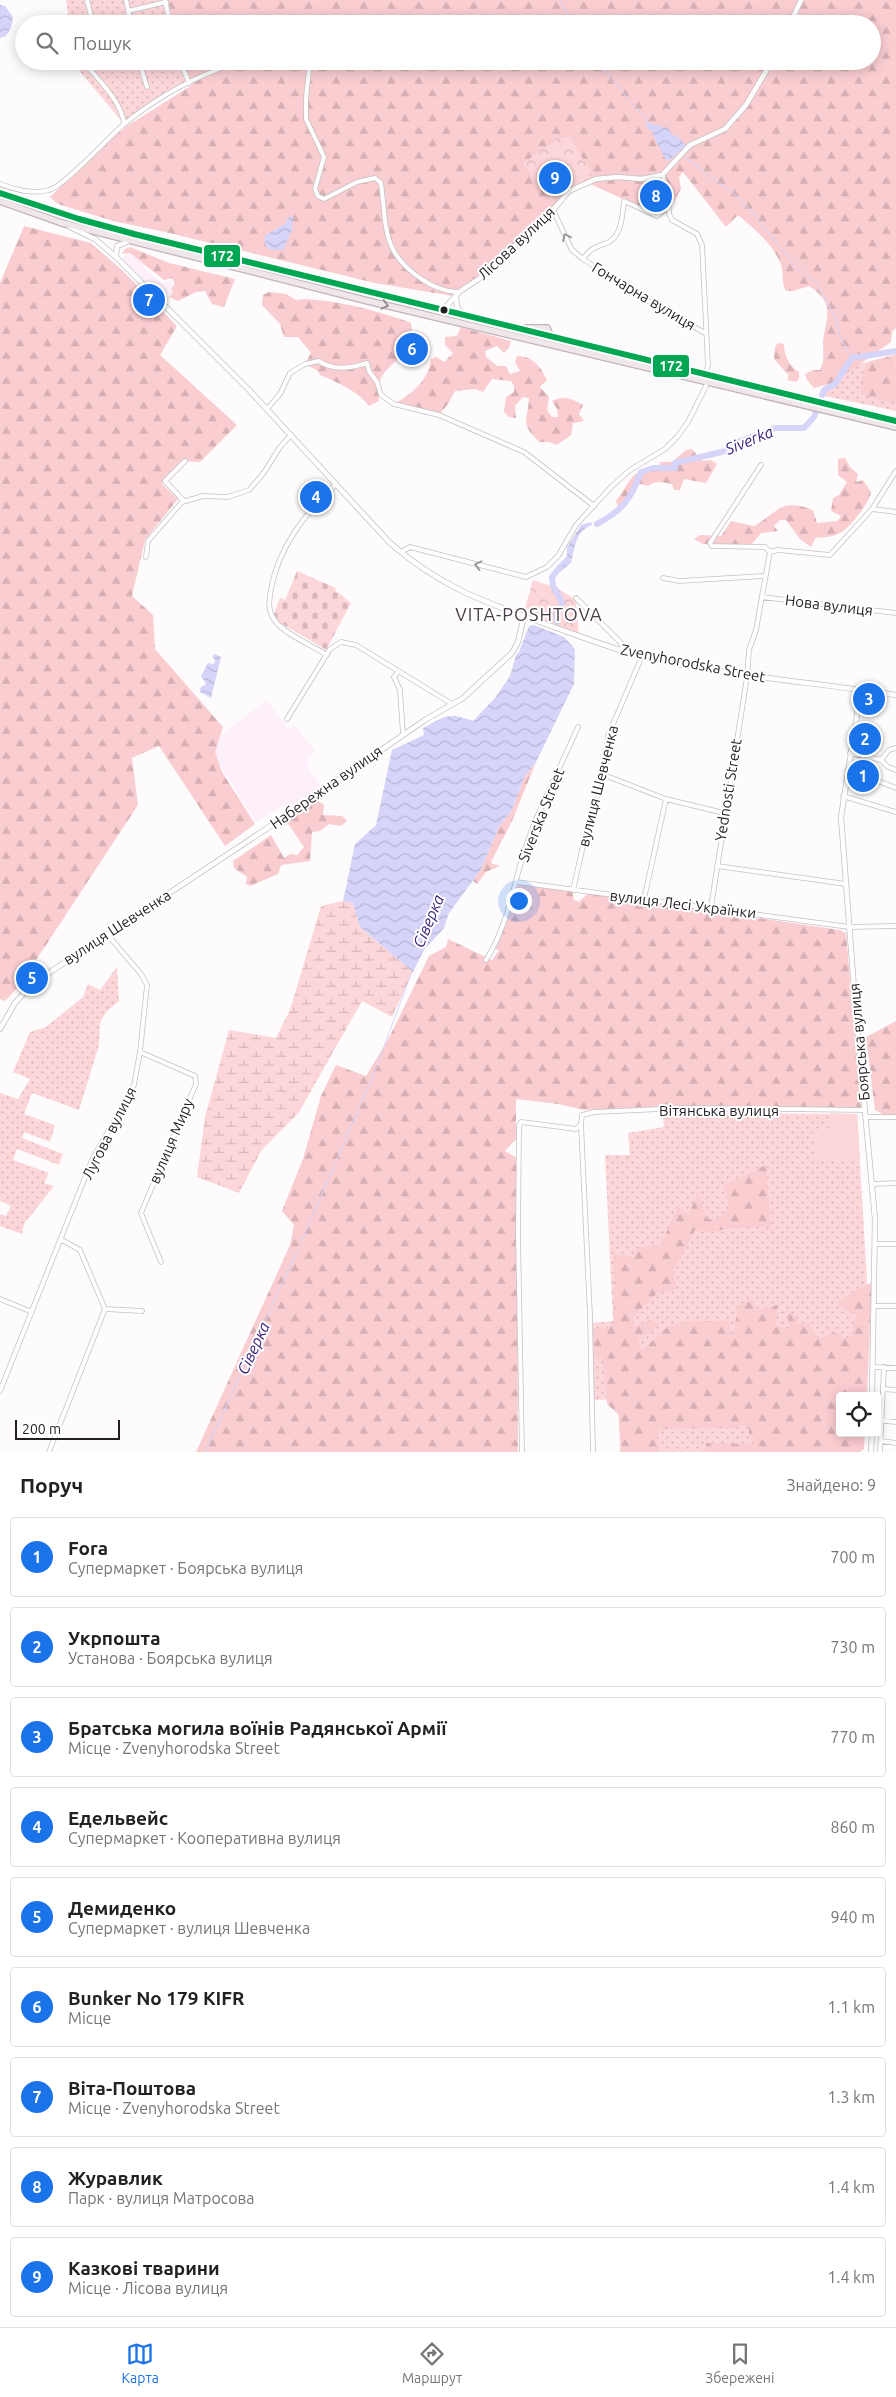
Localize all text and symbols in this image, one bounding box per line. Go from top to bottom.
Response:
search box [15,15,881,70]
icon: search [33,29,61,57]
text: Пошук [73,32,132,54]
pin: 9 [539,159,571,197]
pin: 8 [640,177,672,215]
street label: Лісова вулиця [474,203,558,283]
one-way arrow [562,233,572,242]
line badge: 172 [203,244,241,268]
text: 172 [210,248,234,264]
street label: Гончарна вулиця [589,258,699,334]
pin: 7 [133,281,165,319]
one-way arrow [380,299,389,310]
unlabelled marker [439,305,449,315]
pin: 6 [396,330,428,368]
line badge: 172 [652,354,690,378]
text: 172 [659,358,683,374]
water label: Siverka [721,422,776,458]
pin: 4 [300,478,332,516]
one-way arrow [474,560,483,571]
street label: Нова вулиця [784,591,874,619]
district label: VITA-POSHTOVA [455,604,603,624]
street label: Zvenyhorodska Street [619,641,767,685]
pin: 3 [853,680,885,718]
pin: 2 [849,720,881,758]
street label: вулиця Шевченка [575,723,621,849]
street label: Yednosti Street [711,737,745,843]
street label: Набережна вулиця [267,742,385,832]
pin: 1 [847,757,879,795]
street label: Siverska Street [514,765,568,864]
street label: вулиця Шевченка [60,886,174,968]
street label: вулиця Лесі Українки [609,887,757,921]
your location [506,888,532,914]
water label: Сіверка [409,892,447,950]
pin: 5 [16,959,48,997]
street label: Боярська вулиця [845,982,873,1102]
street label: Лугова вулиця [78,1084,140,1182]
street label: вулиця Миру [145,1096,197,1186]
street label: Вітянська вулиця [659,1102,779,1119]
water label: Сіверка [233,1319,273,1377]
map controls [836,1392,881,1437]
button: locate [836,1392,881,1437]
scale bar [15,1417,120,1440]
text: 200 m [22,1421,61,1437]
text: Поруч [20,1473,83,1497]
text: Знайдено: 9 [787,1476,876,1494]
text: Fora [68,1537,108,1559]
text: 1 [32,1548,42,1566]
text: 700 m [830,1548,875,1566]
text: Супермаркет · Боярська вулиця [68,1559,303,1577]
text: Укрпошта [68,1627,161,1649]
text: 2 [32,1638,42,1656]
text: 730 m [830,1638,875,1656]
text: Установа · Боярська вулиця [68,1649,273,1667]
text: Братська могила воїнів Радянської Армії [68,1717,447,1739]
text: 3 [32,1728,42,1746]
text: 770 m [830,1728,875,1746]
text: Місце · Zvenyhorodska Street [68,1739,280,1757]
text: Едельвейс [68,1807,168,1829]
text: 4 [32,1818,42,1836]
text: 860 m [830,1818,875,1836]
text: Супермаркет · Кооперативна вулиця [68,1829,341,1847]
text: Демиденко [68,1897,176,1919]
text: 5 [32,1908,42,1926]
text: 940 m [830,1908,875,1926]
text: Супермаркет · вулиця Шевченка [68,1919,310,1937]
text: Bunker No 179 KIFR [68,1987,244,2009]
text: 6 [32,1998,42,2016]
text: 1.1 km [827,1998,875,2016]
text: Місце [68,2009,111,2027]
text: Віта-Поштова [68,2077,196,2099]
text: 7 [32,2088,42,2106]
text: 1.3 km [827,2088,875,2106]
text: Місце · Zvenyhorodska Street [68,2099,280,2117]
text: Журавлик [68,2167,163,2189]
text: 8 [32,2178,42,2196]
text: 1.4 km [827,2178,875,2196]
text: Парк · вулиця Матросова [68,2189,255,2207]
text: Казкові тварини [68,2257,220,2279]
text: 9 [32,2268,42,2286]
text: 1.4 km [827,2268,875,2286]
text: Місце · Лісова вулиця [68,2279,228,2297]
tab: Карта [122,2340,159,2386]
tab: Маршрут [402,2340,462,2386]
tab: Збережені [705,2340,774,2386]

